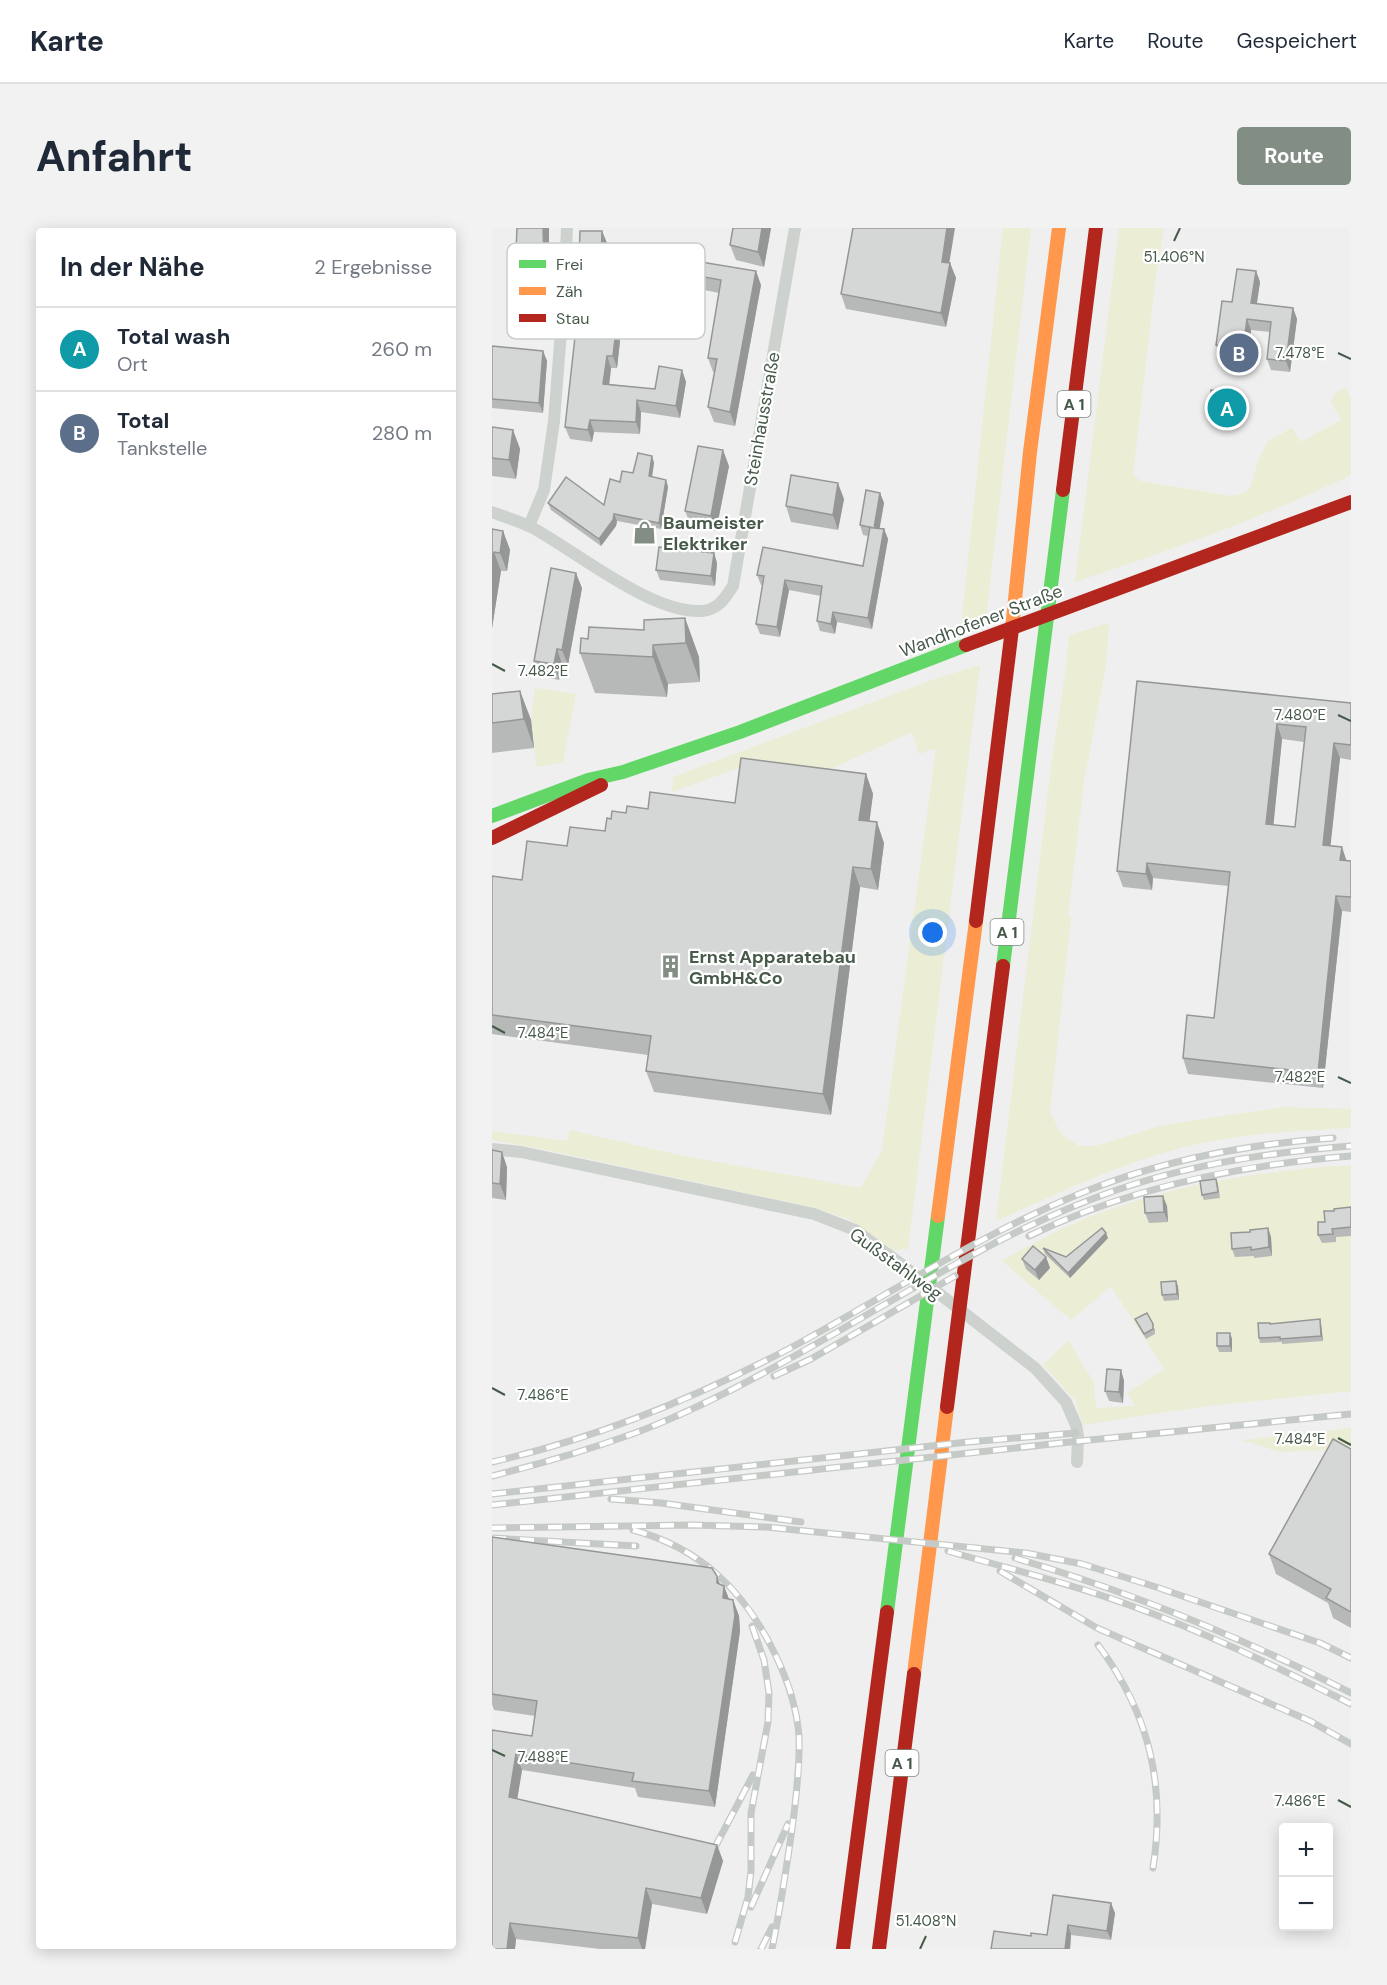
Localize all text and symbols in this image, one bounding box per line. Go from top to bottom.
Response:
text: Karte [30,23,104,60]
text: Karte [1063,27,1114,55]
text: Route [1147,27,1203,55]
text: Gespeichert [1236,27,1357,55]
button: Route [1237,127,1351,185]
text: Anfahrt [36,129,192,184]
legend [507,243,705,339]
text: 51.406°N [1143,247,1205,267]
text: In der Nähe [60,250,205,284]
text: 2 Ergebnisse [314,254,432,280]
text: Frei [556,254,583,275]
text: Zäh [556,281,583,302]
text: Stau [556,308,589,329]
text: Total wash [117,322,230,351]
pin: B [1220,330,1258,376]
text: A [72,336,87,362]
text: 260 m [371,336,432,362]
text: 7.478°E [1275,343,1325,363]
street label: Steinhausstraße [738,350,786,488]
text: Ort [117,351,148,377]
pin: A [1208,386,1246,430]
road number: A 1 [1058,391,1090,417]
text: Total [117,406,169,435]
text: B [73,420,86,446]
text: 280 m [372,420,432,446]
text: Tankstelle [117,435,207,461]
place label: Baumeister Elektriker [663,511,764,556]
shop icon: Baumeister Elektriker [632,520,658,546]
street label: Wandhofener Straße [896,579,1066,663]
text: 7.482°E [518,661,568,681]
text: 7.480°E [1274,705,1326,725]
your location [918,918,947,947]
road number: A 1 [990,919,1024,945]
place label: Ernst Apparatebau GmbH&Co [689,945,856,990]
building icon: Ernst Apparatebau GmbH&Co [658,954,684,980]
text: 7.484°E [517,1023,569,1043]
text: 7.482°E [1275,1067,1325,1087]
street label: Gußstahlweg [845,1222,947,1306]
text: 7.486°E [517,1385,569,1405]
text: 7.484°E [1274,1429,1326,1449]
text: 7.488°E [517,1747,569,1767]
road number: A 1 [886,1750,918,1776]
text: 7.486°E [1274,1791,1326,1811]
map controls [1279,1823,1333,1931]
button: + [1279,1823,1333,1877]
button: − [1279,1877,1333,1931]
text: 51.408°N [896,1911,956,1931]

